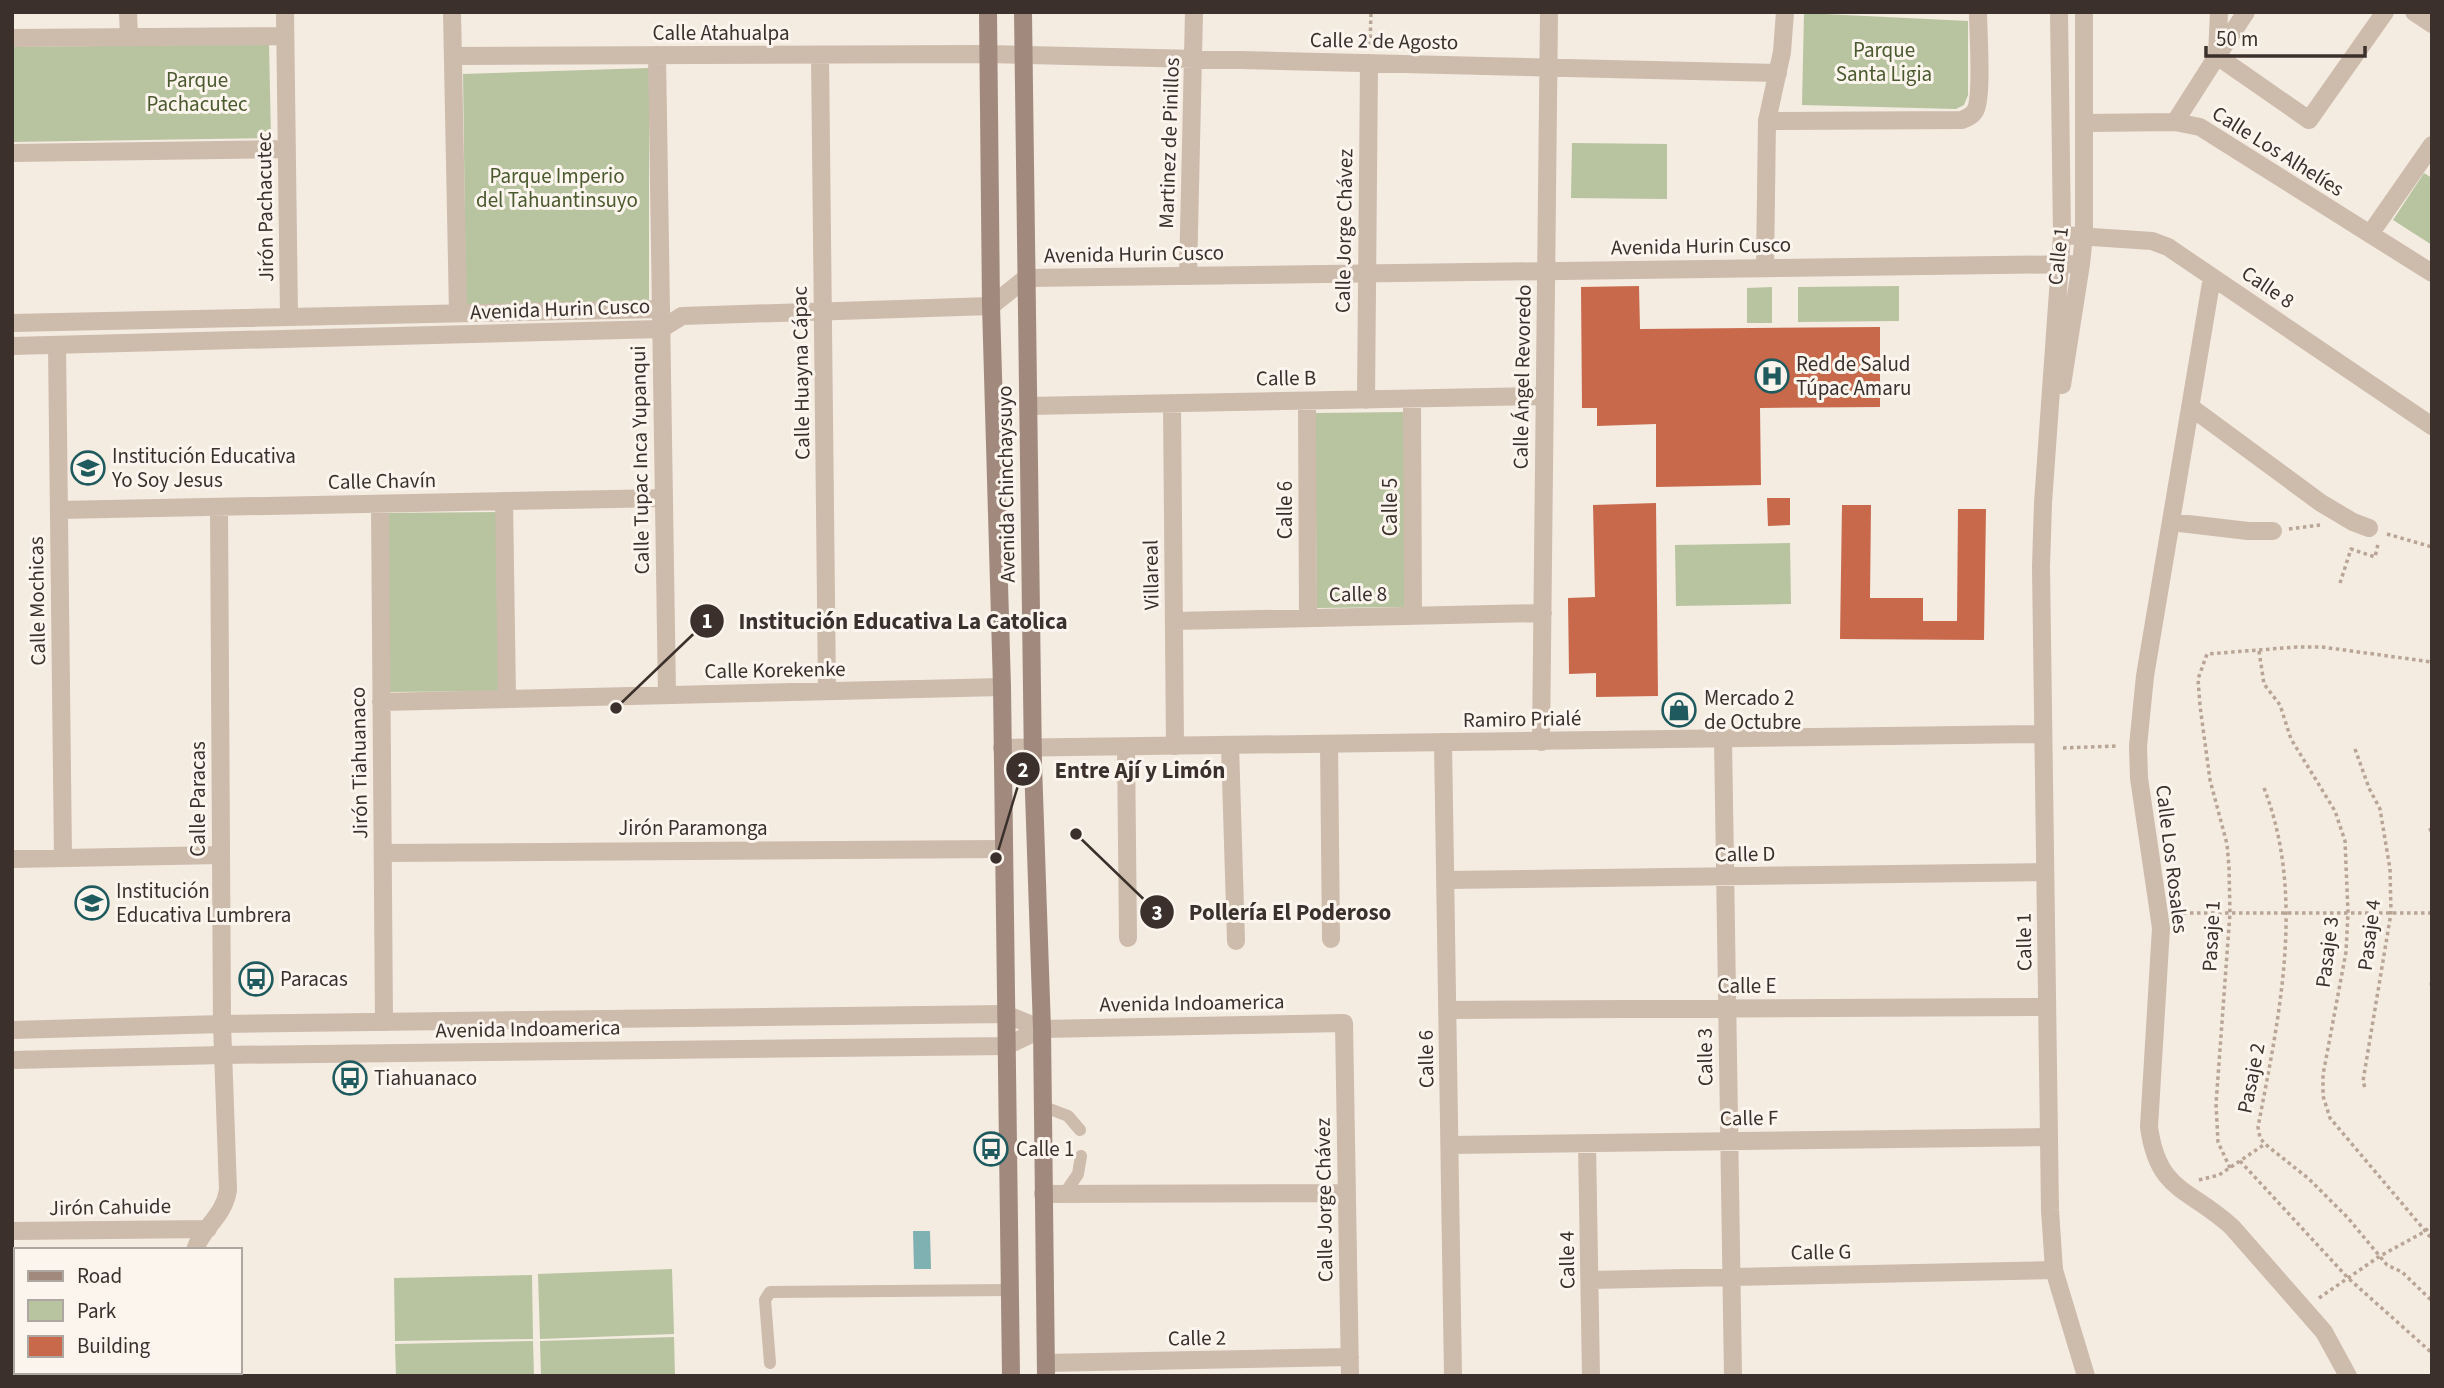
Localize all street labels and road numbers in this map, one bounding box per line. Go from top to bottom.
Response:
street label: Calle Atahualpa [653,18,790,48]
street label: Calle 2 de Agosto [1310,25,1458,57]
street label: Martinez de Pinillos [1151,57,1187,229]
street label: Calle Los Alhelíes [2206,98,2350,204]
street label: Jirón Pachacutec [249,131,281,282]
street label: Calle Jorge Chávez [1328,148,1360,313]
street label: Calle 1 [2040,225,2076,287]
street label: Avenida Hurin Cusco [1611,229,1791,263]
street label: Avenida Hurin Cusco [1044,237,1224,271]
street label: Calle 8 [2235,258,2301,316]
street label: Calle Ángel Revoredo [1505,284,1539,470]
street label: Calle Huayna Cápac [784,285,818,460]
street label: Avenida Hurin Cusco [469,291,651,327]
street label: Calle Tupac Inca Yupanqui [623,345,657,575]
street label: Calle B [1256,362,1316,394]
street label: Avenida Chinchaysuyo [989,385,1023,583]
street label: Calle Chavín [328,465,436,497]
street label: Calle 5 [1375,478,1405,536]
street label: Calle 6 [1270,481,1300,539]
street label: Calle Mochicas [21,536,53,666]
street label: Villareal [1135,540,1167,610]
street label: Calle 8 [1329,578,1387,610]
street label: Calle Korekenke [704,654,846,686]
street label: Jirón Tiahuanaco [343,687,375,839]
street label: Ramiro Prialé [1463,703,1581,735]
street label: Calle Paracas [183,741,213,857]
street label: Calle Los Rosales [2148,783,2196,935]
street label: Jirón Paramonga [618,813,768,843]
street label: Calle D [1714,838,1776,870]
street label: Pasaje 4 [2350,898,2388,972]
street label: Pasaje 1 [2194,900,2228,972]
street label: Calle 1 [2008,913,2040,971]
street label: Pasaje 3 [2308,915,2346,989]
street label: Calle E [1718,971,1776,1001]
street label: Avenida Indoamerica [1099,986,1285,1020]
street label: Avenida Indoamerica [435,1012,621,1046]
street label: Calle 3 [1689,1028,1721,1086]
street label: Calle 6 [1410,1030,1442,1088]
street label: Pasaje 2 [2229,1040,2273,1116]
street label: Calle F [1720,1102,1778,1134]
street label: Calle Jorge Chávez [1308,1117,1340,1282]
street label: Jirón Cahuide [49,1191,171,1223]
street label: Calle 4 [1551,1231,1583,1289]
street label: Calle G [1790,1236,1852,1268]
street label: Calle 2 [1168,1322,1226,1354]

